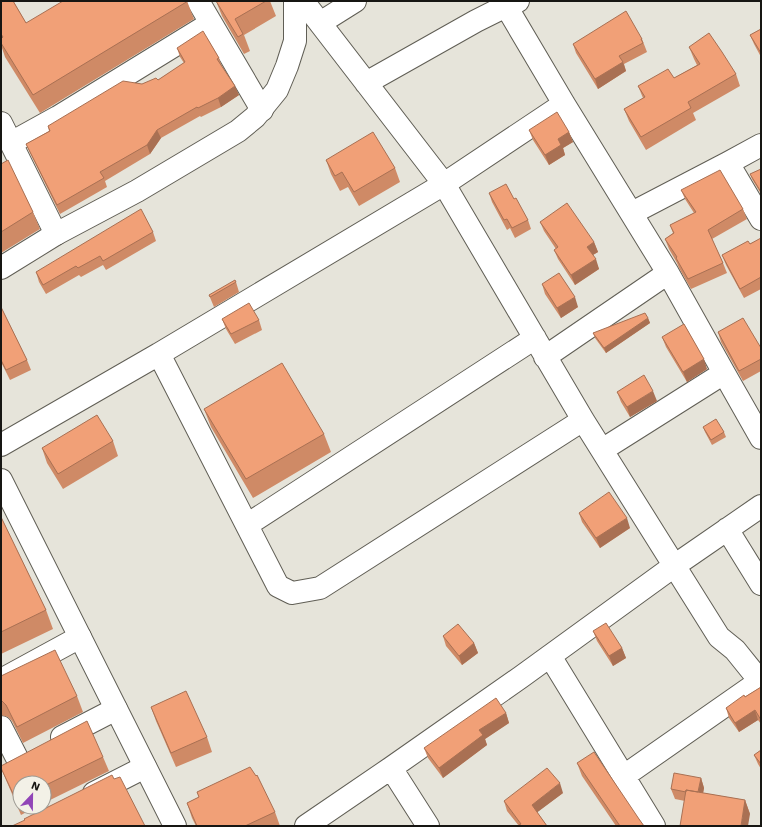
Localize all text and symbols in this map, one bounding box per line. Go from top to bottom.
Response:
north arrow [12,775,52,815]
text: N [29,779,42,794]

